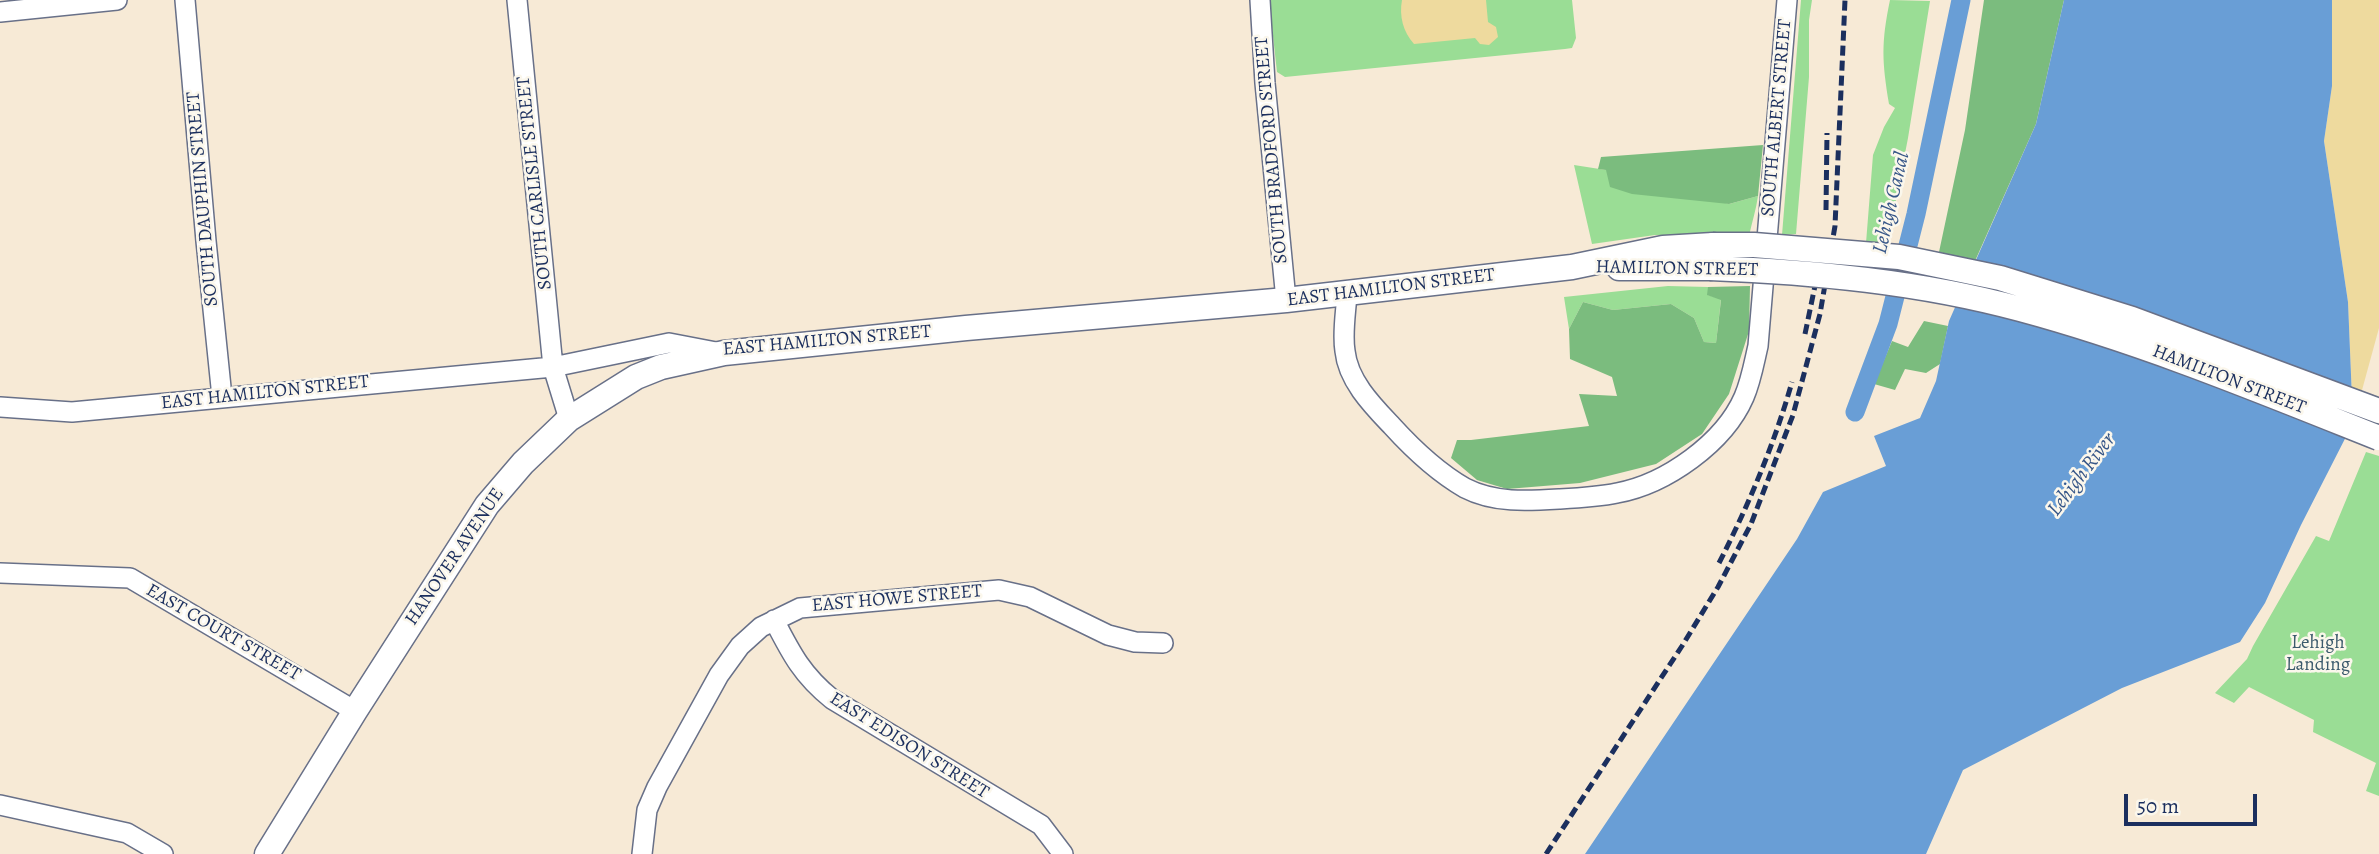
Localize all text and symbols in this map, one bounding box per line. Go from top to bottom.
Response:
street label: SOUTH ALBERT STREET [1757,18,1797,218]
street label: SOUTH BRADFORD STREET [1251,35,1293,265]
street label: SOUTH CARLISLE STREET [512,75,558,291]
street label: SOUTH DAUPHIN STREET [182,91,224,307]
water label: Lehigh Canal [1868,150,1916,256]
street label: HAMILTON STREET [1595,256,1759,282]
street label: EAST HAMILTON STREET [1286,264,1496,312]
street label: EAST HAMILTON STREET [722,321,932,361]
street label: HAMILTON STREET [2149,340,2309,420]
street label: EAST HAMILTON STREET [160,371,370,415]
water label: Lehigh River [2043,428,2121,522]
street label: HANOVER AVENUE [401,484,509,630]
street label: EAST COURT STREET [142,579,304,687]
street label: EAST HOWE STREET [811,580,983,618]
park label: Lehigh Landing [2286,632,2350,676]
street label: EAST EDISON STREET [825,688,993,804]
scale bar [2127,780,2260,824]
text: 50 m [2137,792,2179,820]

